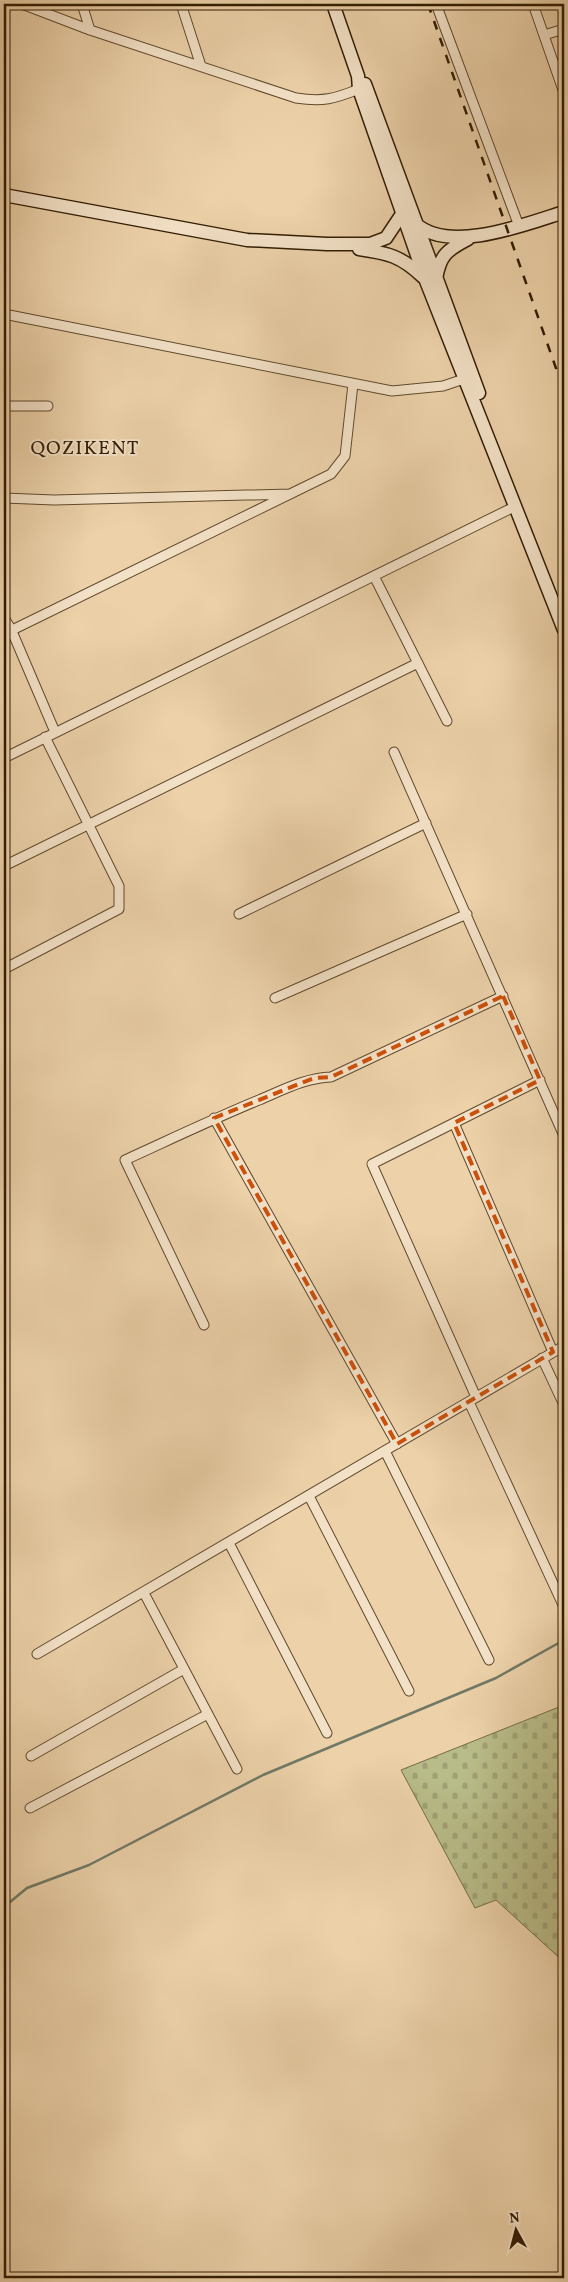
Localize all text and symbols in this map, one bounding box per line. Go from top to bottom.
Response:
district label: QOZIKENT [30,435,140,463]
north arrow [490,2204,540,2254]
text: N [508,2209,521,2229]

